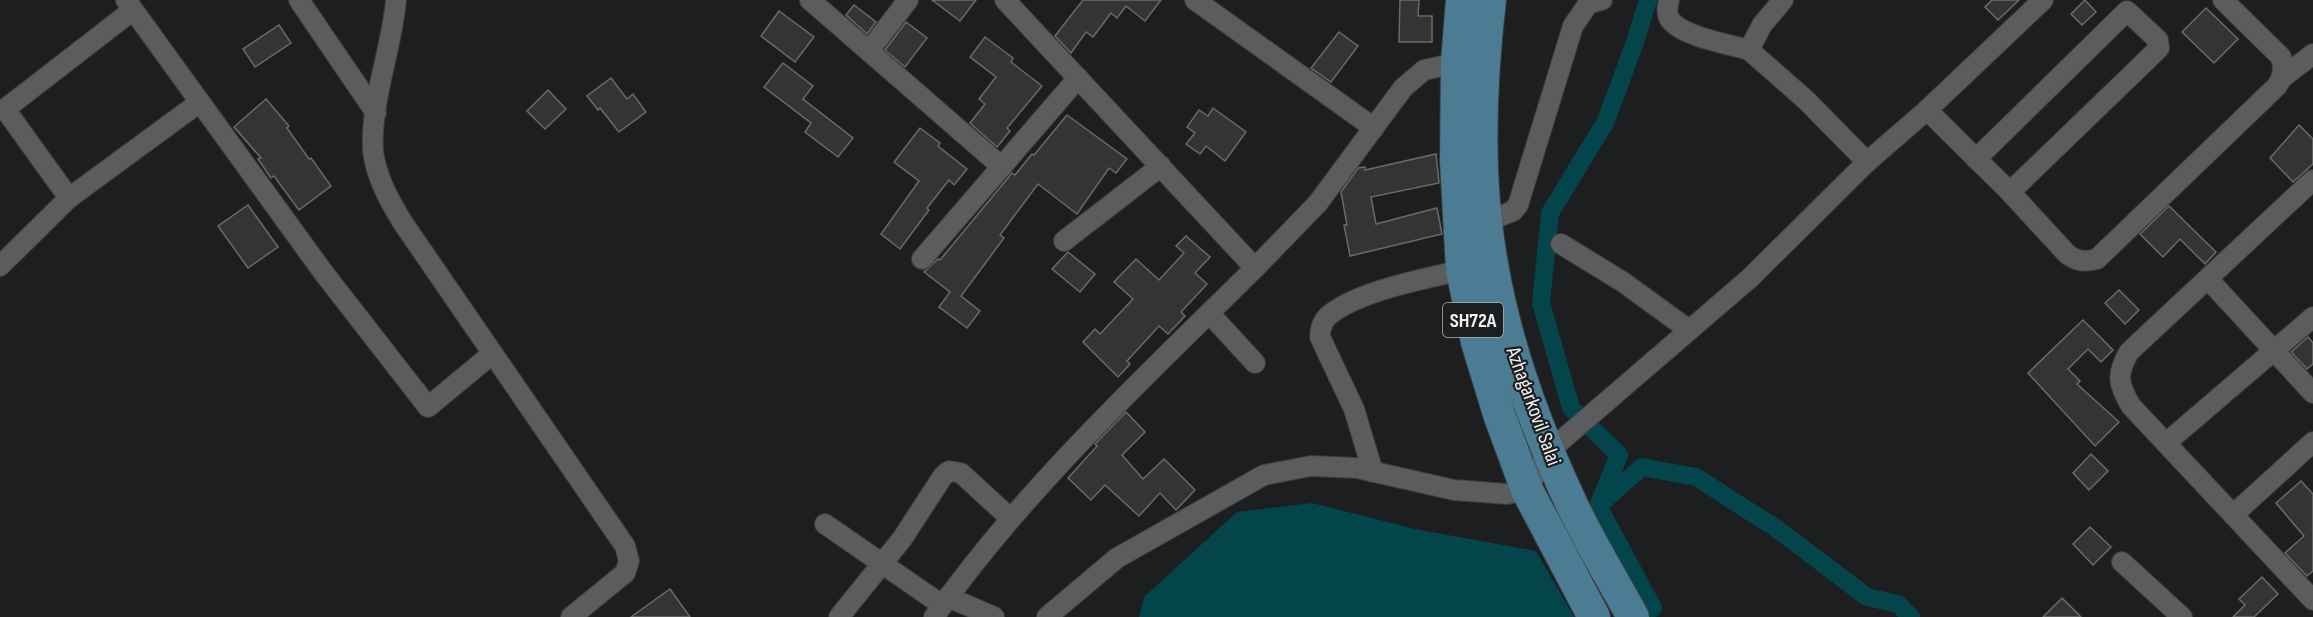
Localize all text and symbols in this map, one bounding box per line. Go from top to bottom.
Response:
road number: SH72A [1443,303,1503,337]
street label: Azhagarkovil Salai [1500,342,1567,469]

